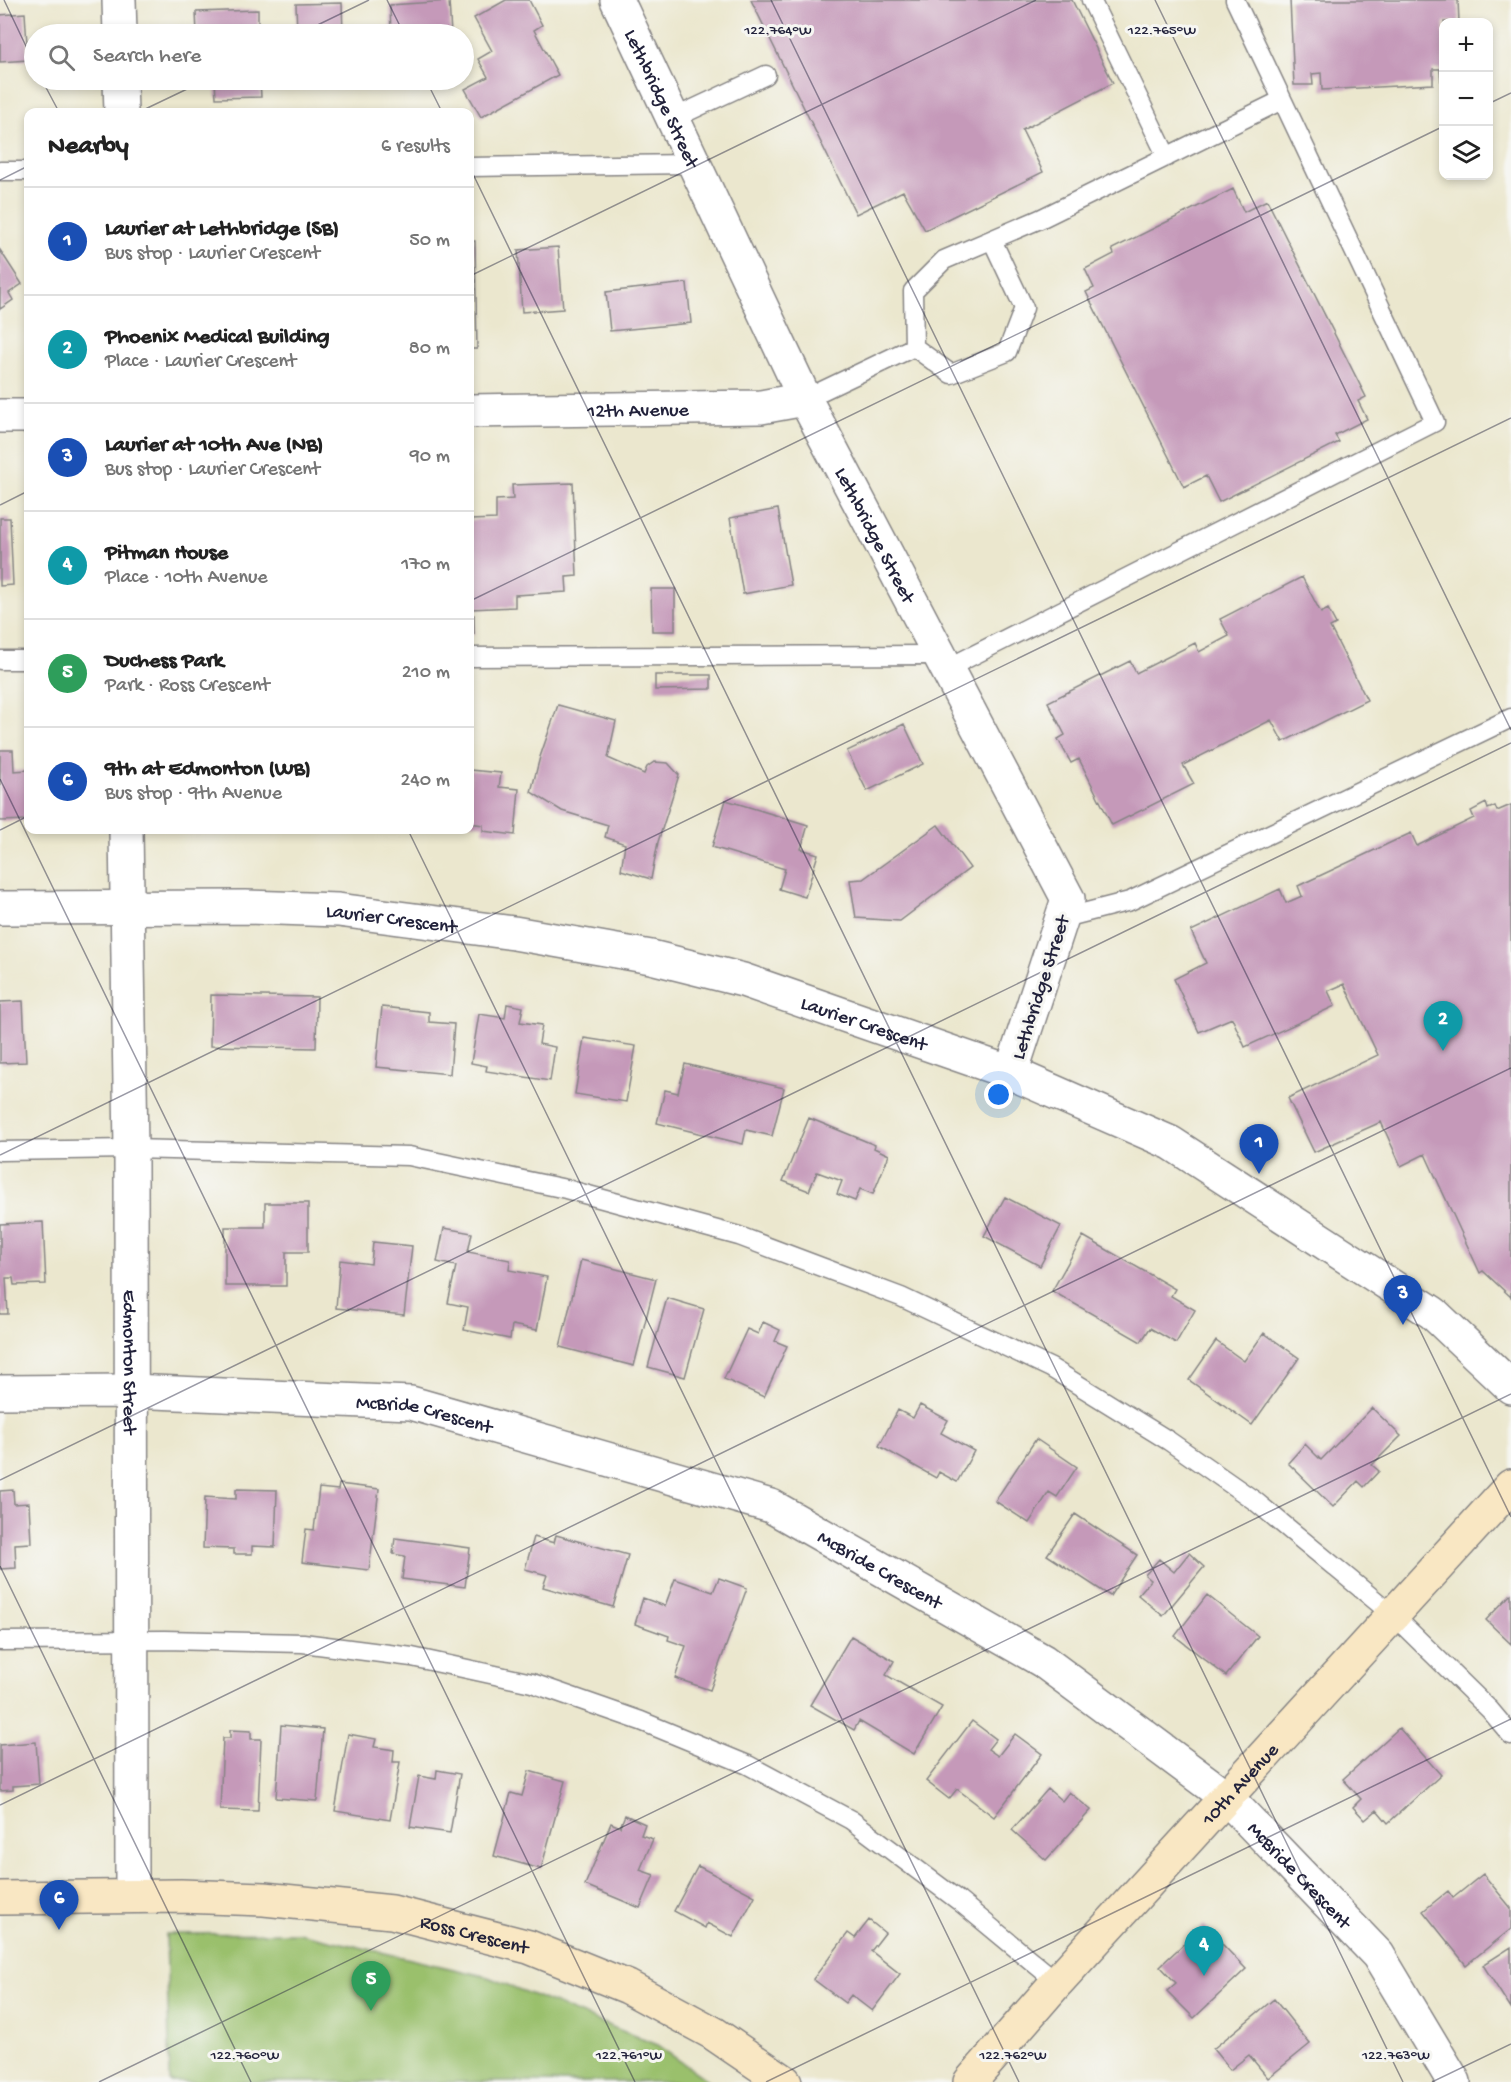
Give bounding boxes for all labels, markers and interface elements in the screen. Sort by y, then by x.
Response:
map controls [1439,18,1493,180]
button: + [1439,18,1493,72]
text: 122.764°W [743,22,812,40]
text: 122.765°W [1127,22,1196,40]
search box [24,24,474,90]
street label: Lethbridge Street [617,26,703,174]
icon: search [45,41,78,74]
text: Search here [93,44,201,70]
button: − [1439,72,1493,126]
button: layers [1439,126,1493,180]
text: Nearby [48,132,129,163]
text: 6 results [381,136,450,159]
text: Laurier at Lethbridge (SB) [105,217,339,243]
text: 1 [63,230,72,253]
text: 50 m [409,230,450,253]
text: Bus stop · Laurier Crescent [105,243,320,266]
text: Phoenix Medical Building [105,325,330,351]
text: 2 [63,338,72,361]
text: 80 m [409,338,450,361]
text: Place · Laurier Crescent [105,351,296,374]
street label: 12th Avenue [586,400,690,424]
text: Laurier at 10th Ave (NB) [105,433,324,459]
text: 3 [62,446,73,469]
text: 90 m [410,446,450,469]
text: Bus stop · Laurier Crescent [105,459,320,482]
street label: Lethbridge Street [828,464,919,609]
text: Pitman House [105,541,228,567]
text: 4 [63,554,72,577]
text: 170 m [401,554,450,577]
text: Place · 10th Avenue [105,567,268,590]
text: Duchess Park [105,649,224,675]
text: 5 [62,662,73,685]
text: 210 m [402,662,450,685]
text: Park · Ross Crescent [105,675,270,698]
text: 9th at Edmonton (WB) [105,757,311,783]
text: 6 [62,770,73,793]
text: 240 m [400,770,450,793]
text: Bus stop · 9th Avenue [105,783,282,806]
street label: Laurier Crescent [326,901,460,941]
street label: Lethbridge Street [1008,911,1077,1063]
street label: Laurier Crescent [797,993,931,1059]
pin: 2 [1424,1002,1462,1051]
your location [984,1080,1013,1109]
pin: 1 [1240,1124,1278,1174]
pin: 3 [1384,1276,1422,1325]
street label: Edmonton Street [116,1290,139,1436]
street label: McBride Crescent [355,1393,496,1441]
street label: McBride Crescent [813,1527,947,1617]
street label: 10th Avenue [1197,1739,1285,1832]
street label: McBride Crescent [1241,1818,1356,1936]
pin: 6 [40,1880,78,1930]
street label: Ross Crescent [417,1912,532,1962]
pin: 4 [1184,1926,1224,1976]
pin: 5 [352,1962,391,2011]
text: 122.760°W [210,2047,280,2065]
text: 122.761°W [595,2047,662,2065]
text: 122.762°W [978,2047,1047,2065]
text: 122.763°W [1361,2047,1430,2065]

